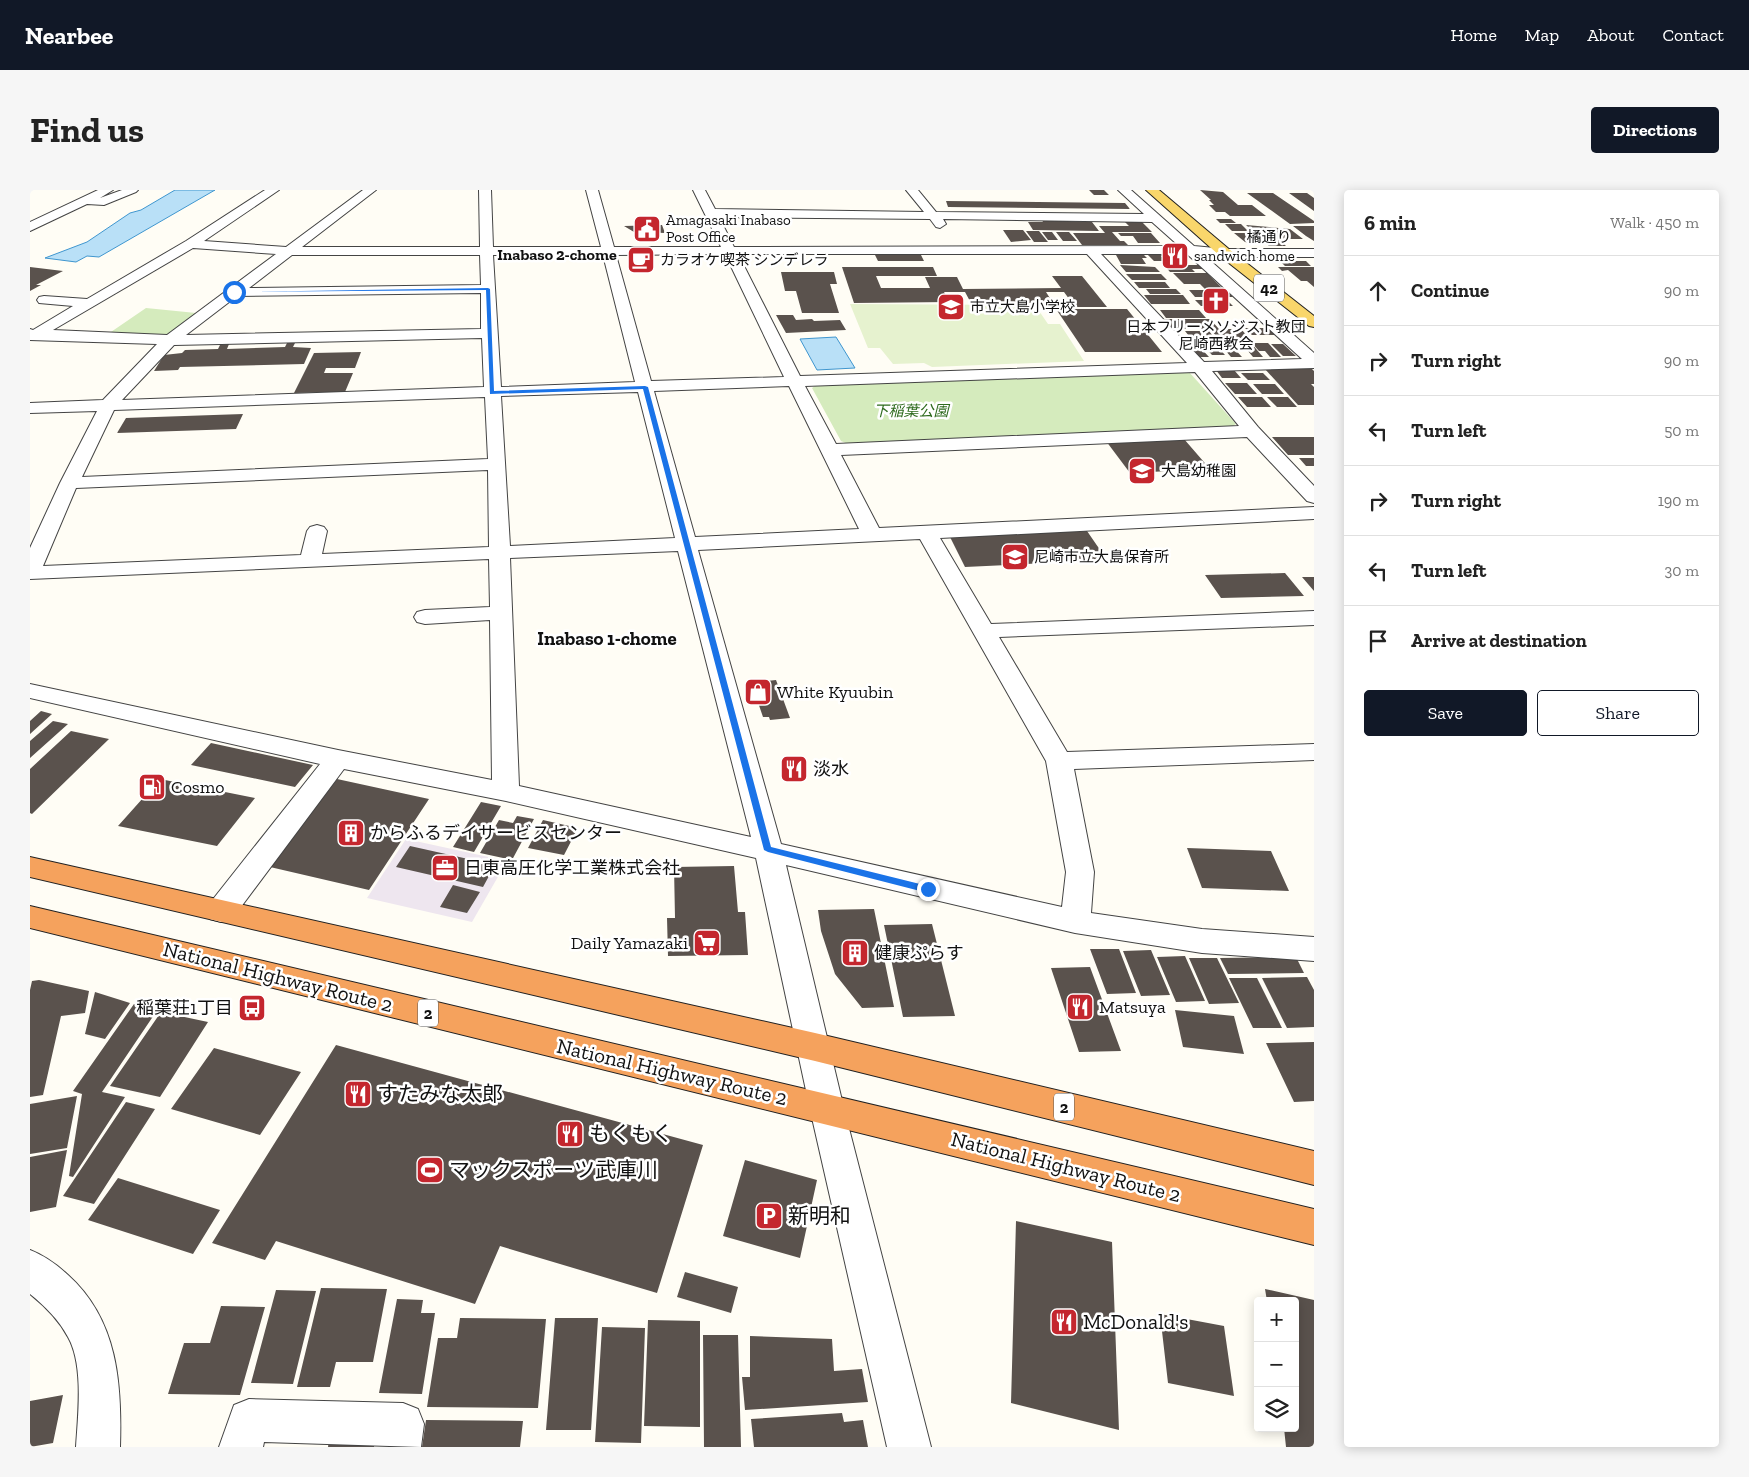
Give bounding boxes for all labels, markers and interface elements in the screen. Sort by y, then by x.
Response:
text: Nearbee [25,21,113,50]
text: Home [1450,24,1497,46]
text: Map [1525,24,1559,46]
text: About [1587,24,1634,46]
text: Contact [1662,24,1724,46]
button: Directions [1591,107,1719,153]
text: Find us [30,109,144,151]
text: 6 min [1364,210,1416,235]
place label: Amagasaki Inabaso Post Office [666,211,791,246]
text: Walk · 450 m [1610,213,1699,232]
public building icon: Amagasaki Inabaso Post Office [632,214,662,244]
street label: 橘通り [1246,228,1292,246]
restaurant icon: sandwich home [1160,241,1190,271]
district label: Inabaso 2-chome [497,245,617,264]
cafe icon: カラオケ喫茶 シンデレラ [626,245,656,275]
place label: sandwich home [1194,247,1295,265]
place label: カラオケ喫茶 シンデレラ [660,251,828,269]
road number: 42 [1254,275,1284,302]
icon: ahead [1364,277,1392,305]
text: Continue [1411,279,1489,302]
route start [223,281,246,304]
text: 90 m [1664,281,1699,300]
church icon: 日本フリーメソジスト教団 尼崎西教会 [1201,286,1231,316]
school or university icon: 市立大島小学校 [936,292,966,322]
place label: 市立大島小学校 [970,298,1075,316]
place label: 日本フリーメソジスト教団 尼崎西教会 [1126,318,1306,353]
icon: right [1364,347,1392,375]
text: Turn right [1411,349,1501,372]
text: 90 m [1664,351,1699,370]
park label: 下稲葉公園 [873,402,950,420]
icon: left [1364,417,1392,445]
text: Turn left [1411,419,1486,442]
text: 50 m [1664,421,1699,440]
school or university icon: 大島幼稚園 [1127,456,1157,486]
place label: 大島幼稚園 [1161,462,1236,480]
icon: right [1364,487,1392,515]
text: Turn right [1411,489,1501,512]
text: 190 m [1658,491,1699,510]
school or university icon: 尼崎市立大島保育所 [1000,542,1030,572]
place label: 尼崎市立大島保育所 [1034,548,1169,566]
icon: left [1364,557,1392,585]
text: Turn left [1411,559,1486,582]
text: 30 m [1665,561,1699,580]
district label: Inabaso 1-chome [537,627,677,650]
icon: arrive [1364,627,1392,655]
text: Arrive at destination [1411,629,1587,652]
shop icon: White Kyuubin [743,677,773,707]
place label: White Kyuubin [777,681,894,703]
button: Save [1364,690,1527,736]
button: Share [1537,690,1699,736]
restaurant icon: 淡水 [779,754,809,784]
place label: 淡水 [813,758,849,780]
fuel station icon: Cosmo [137,772,167,802]
place label: Cosmo [171,776,225,798]
building icon: からふるデイサービスセンター [336,818,366,848]
place label: からふるデイサービスセンター [370,822,622,844]
office icon: 日東高圧化学工業株式会社 [430,853,460,883]
place label: 日東高圧化学工業株式会社 [464,857,680,879]
route end [917,878,940,901]
supermarket icon: Daily Yamazaki [692,928,722,958]
place label: Daily Yamazaki [571,932,688,954]
street label: National Highway Route 2 [161,936,396,1017]
building icon: 健康ぷらす [840,938,870,968]
place label: 健康ぷらす [874,942,964,964]
restaurant icon: Matsuya [1065,992,1095,1022]
bus stop icon: 稲葉荘1丁目 [237,993,267,1023]
place label: Matsuya [1099,996,1166,1018]
place label: 稲葉荘1丁目 [136,997,233,1019]
road number: 2 [418,1000,438,1026]
street label: National Highway Route 2 [554,1033,790,1110]
restaurant icon: すたみな太郎 [343,1079,373,1109]
place label: すたみな太郎 [377,1081,503,1106]
road number: 2 [1054,1094,1074,1120]
restaurant icon: もくもく [555,1119,585,1149]
place label: もくもく [589,1121,673,1146]
street label: National Highway Route 2 [949,1126,1184,1207]
sports icon: マックスポーツ武庫川 [415,1155,445,1185]
place label: マックスポーツ武庫川 [449,1157,658,1182]
parking icon: 新明和 [754,1201,784,1231]
place label: 新明和 [788,1203,851,1228]
map controls [1254,1297,1299,1432]
button: + [1254,1297,1299,1342]
restaurant icon: McDonald's [1049,1307,1079,1337]
place label: McDonald's [1083,1309,1188,1334]
button: − [1254,1342,1299,1387]
button: layers [1254,1387,1299,1432]

